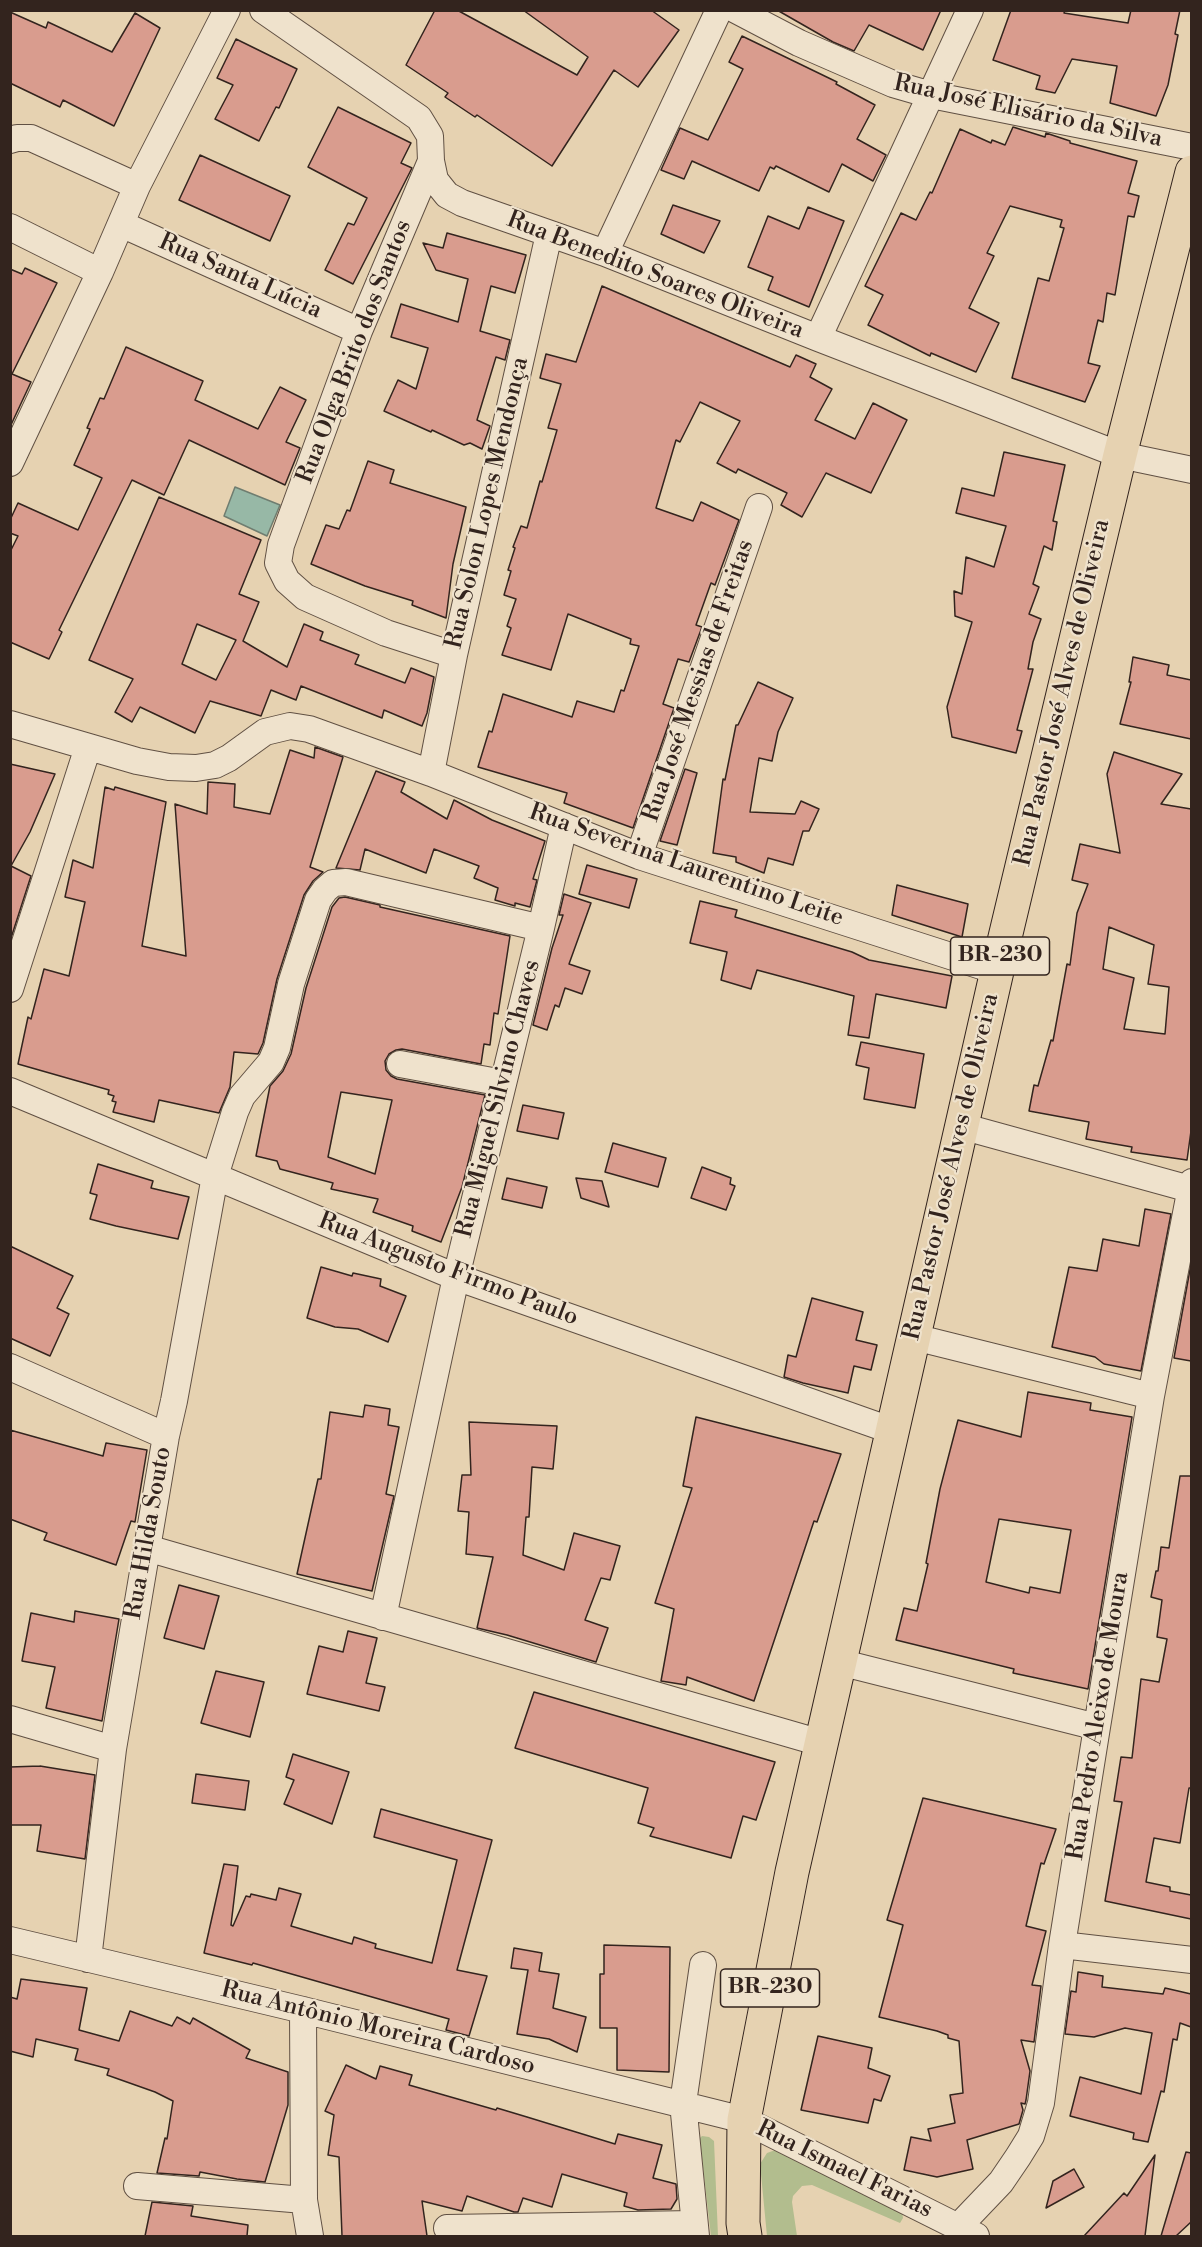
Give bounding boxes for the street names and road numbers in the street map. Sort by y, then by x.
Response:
street label: Rua José Elisário da Silva [891,69,1165,155]
street label: Rua Benedito Soares Oliveira [502,206,808,346]
street label: Rua Olga Brito dos Santos [291,216,419,488]
street label: Rua Santa Lúcia [154,228,326,326]
street label: Rua Solon Lopes Mendonça [440,354,536,652]
street label: Rua Pastor José Alves de Oliveira [1009,517,1117,869]
street label: Rua José Messias de Freitas [637,536,761,826]
street label: Rua Severina Laurentino Leite [525,799,847,933]
road number: BR-230 [950,937,1050,975]
street label: Rua Miguel Silvino Chaves [451,957,547,1241]
street label: Rua Pastor José Alves de Oliveira [898,991,1006,1343]
street label: Rua Augusto Firmo Paulo [314,1207,582,1333]
street label: Rua Hilda Souto [120,1444,178,1622]
street label: Rua Pedro Aleixo de Moura [1062,1570,1136,1862]
road number: BR-230 [720,1969,820,2007]
street label: Rua Antônio Moreira Cardoso [218,1976,538,2082]
street label: Rua Ismael Farias [751,2115,937,2225]

